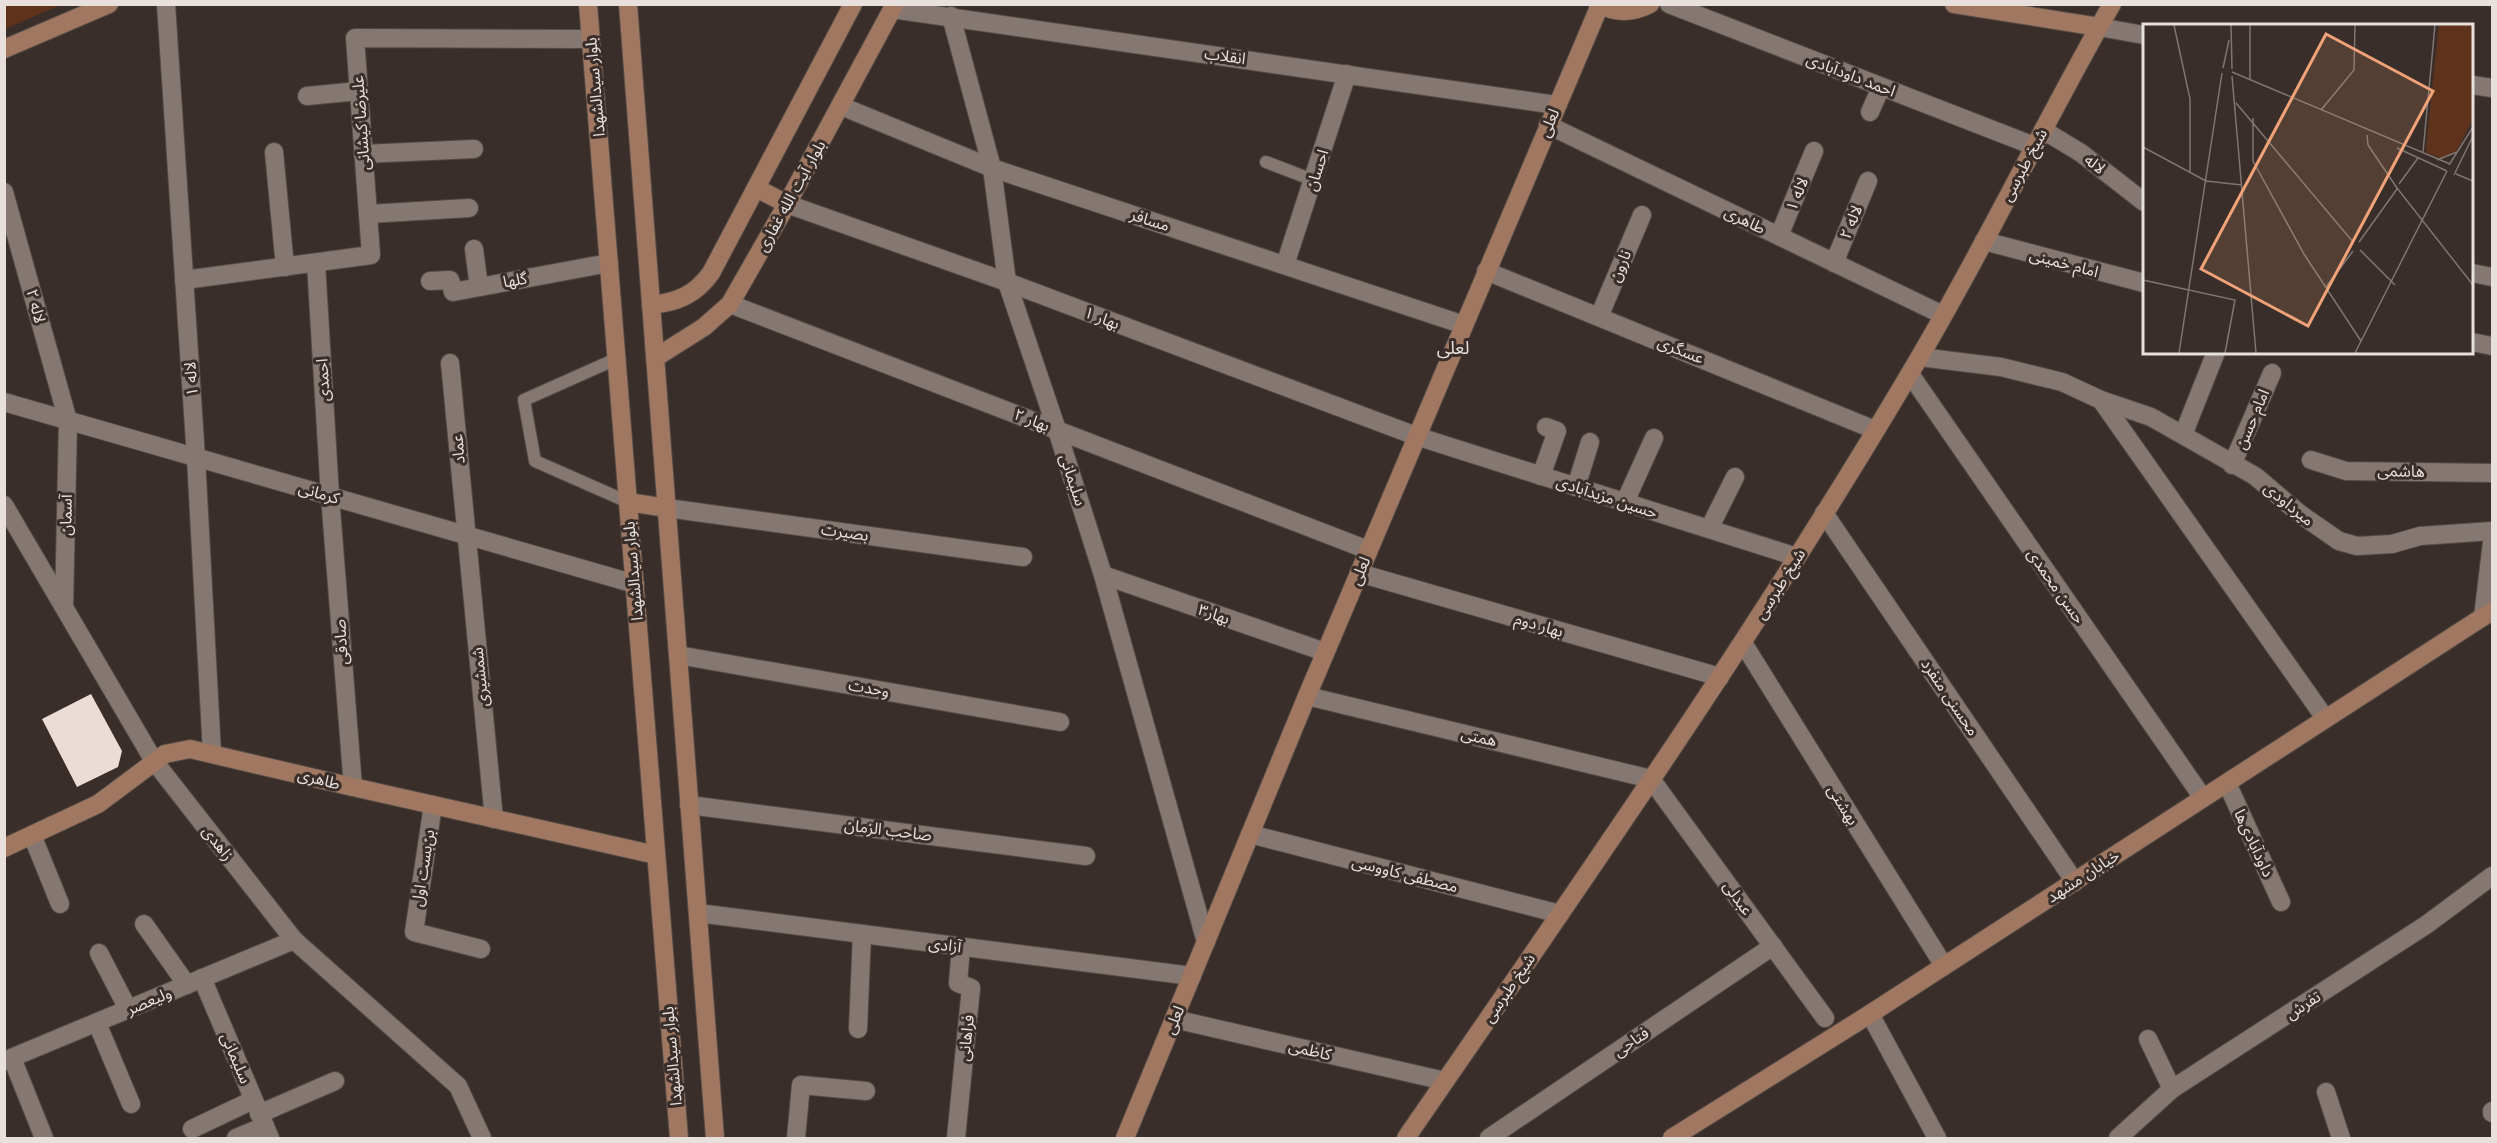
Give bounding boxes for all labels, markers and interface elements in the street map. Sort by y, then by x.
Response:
inset map [2143,24,2473,354]
street label: بلوار سیدالشهدا [579,36,611,138]
street label: انقلاب [1203,42,1247,70]
street label: احمد داودآبادی [1803,47,1899,103]
street label: علیرضا کیشانی [346,75,376,171]
street label: لعلی [1533,105,1565,141]
street label: شیخ طبرسی [1995,124,2054,206]
street label: بلوار آیت الله غفاری [751,136,831,256]
street label: احسان [1300,146,1334,194]
street label: لاله [2080,148,2110,180]
street label: لاله ۱ [1780,174,1814,214]
street label: طاهری [1721,200,1770,240]
street label: لاله ۲ [1834,202,1868,242]
street label: مسافر [1126,203,1173,237]
street label: امام خمینی [2027,243,2101,284]
street label: نارون [1603,246,1637,286]
street label: گلها [501,267,529,293]
street label: لاله ۲ [20,286,52,326]
street label: بهار ۱ [1081,301,1123,335]
street label: عسگری [1654,330,1708,370]
district label: لعلی [1437,335,1469,360]
street label: احمدی [310,358,336,402]
street label: لاله ۱ [178,361,204,397]
street label: امام حسن [2229,385,2276,453]
street label: بهار ۲ [1011,403,1053,437]
street label: عماد [445,433,471,465]
street label: سلیمانی [1054,451,1092,509]
street label: هاشمی [2377,459,2425,483]
street label: حسین مزیدآبادی [1554,470,1660,524]
street label: کرمانی [296,476,342,510]
street label: میرداودی [2259,477,2319,531]
street label: آسمان [54,493,78,536]
street label: بصیرت [820,517,870,547]
street label: بلوار سیدالشهدا [617,520,649,622]
street label: شیخ طبرسی [1749,544,1812,624]
street label: حسن محمدی [2021,544,2091,628]
street label: لعلی [1344,553,1376,589]
street label: بهار۳ [1195,598,1233,630]
street label: بهار دوم [1512,607,1566,644]
street label: صادقی [328,618,354,666]
street label: شمشیری [465,646,495,708]
street label: محسنی منفرد [1916,654,1984,740]
street label: وحدت [847,673,891,703]
street label: همتی [1459,722,1499,752]
street label: طاهری [295,763,343,795]
street label: بهشتی [1822,780,1864,830]
street label: داودآبادی‌ها [2228,805,2280,881]
street label: صاحب الزمان [843,813,933,847]
street label: زاهدی [197,820,239,866]
street label: بن‌بست اول [406,828,440,908]
street label: خیابان مشهد [2042,844,2124,908]
street label: مصطفی کاووسی [1349,850,1461,898]
street label: عبدلی [1718,876,1758,920]
street label: آزادی [927,932,964,959]
street label: شیخ طبرسی [1477,949,1542,1028]
street label: ولیعصر [122,981,175,1021]
street label: تفرش [2281,985,2325,1025]
street label: لعلی [1158,1002,1190,1038]
street label: بلوار سیدالشهدا [656,1005,688,1107]
street label: فراهانی [952,1014,980,1062]
street label: فتاحی [1608,1022,1654,1062]
street label: سلیمانی [215,1029,257,1087]
street label: کاظمی [1286,1034,1334,1066]

